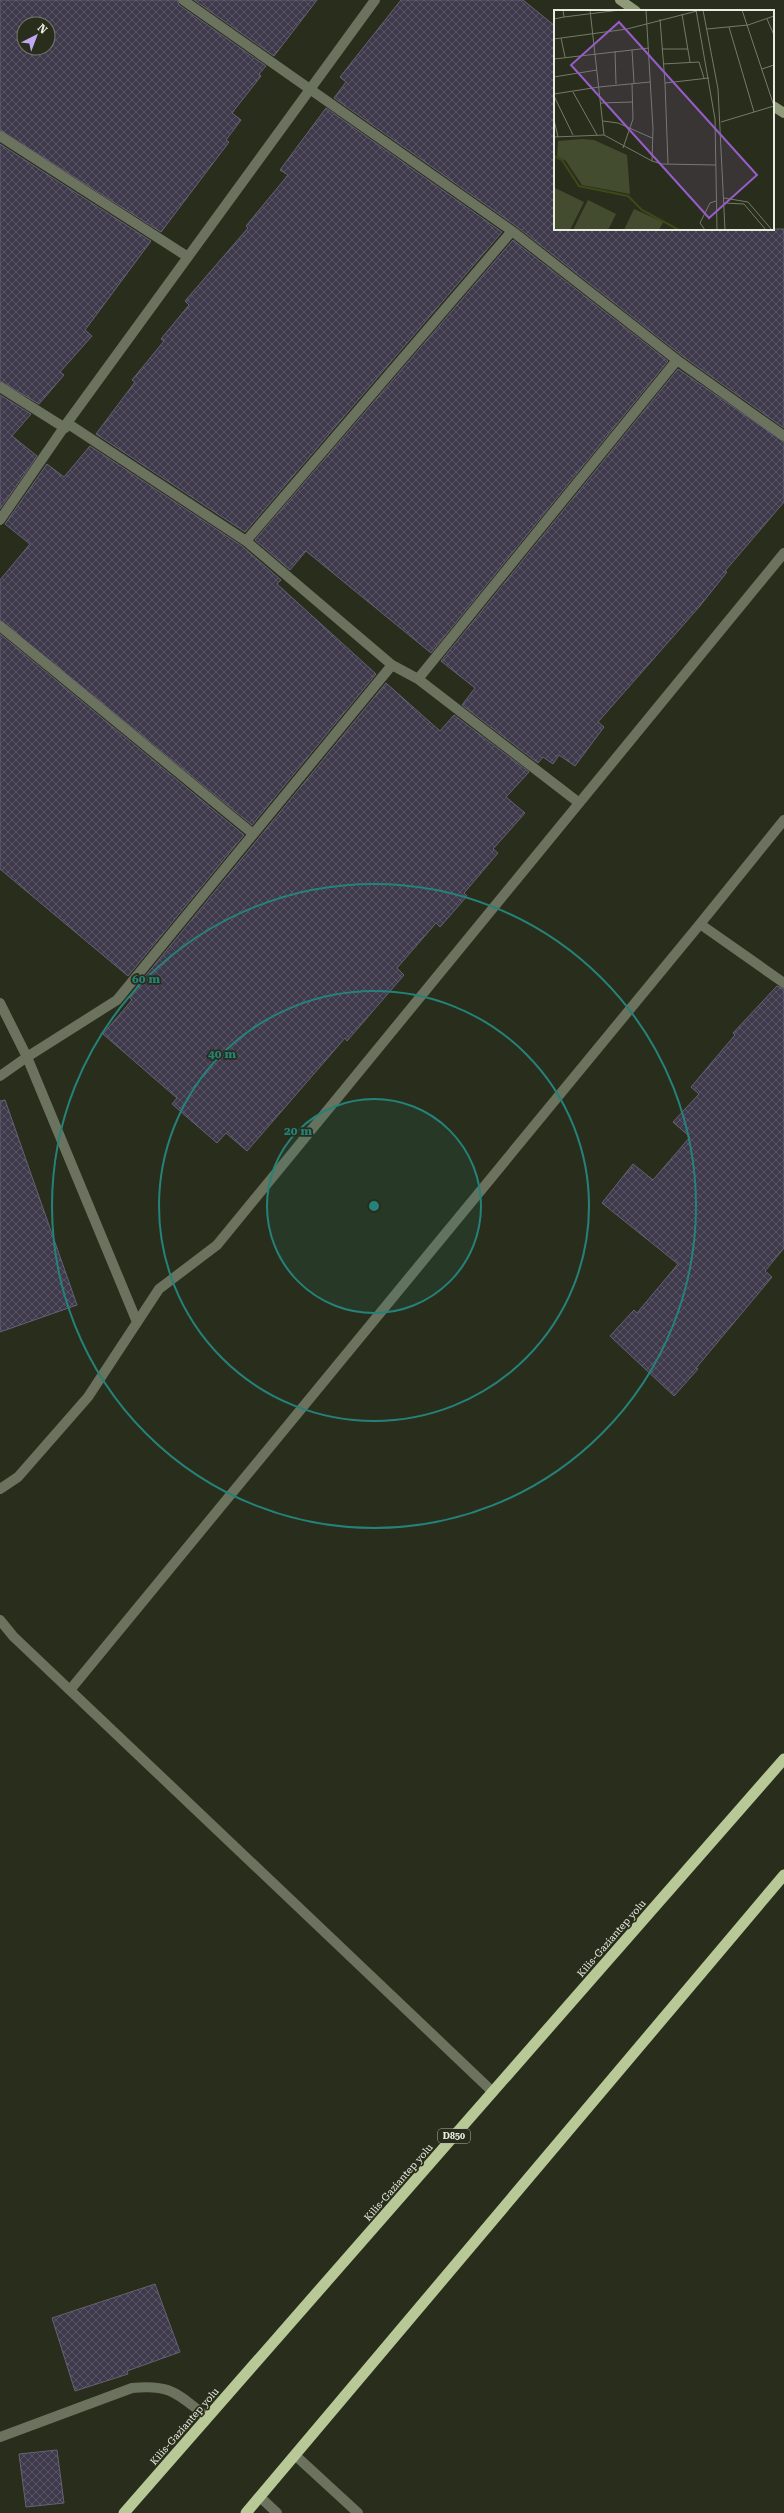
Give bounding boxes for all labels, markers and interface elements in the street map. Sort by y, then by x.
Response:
inset map [554,10,774,230]
north arrow [16,16,56,56]
text: N [35,21,50,37]
text: 60 m [132,972,160,986]
text: 40 m [208,1047,236,1061]
text: 20 m [284,1124,312,1138]
centre of rings [367,1199,381,1213]
street label: Kilis-Gaziantep yolu [575,1897,648,1979]
road number: D850 [438,2129,470,2143]
street label: Kilis-Gaziantep yolu [362,2141,435,2223]
street label: Kilis-Gaziantep yolu [148,2385,221,2467]

